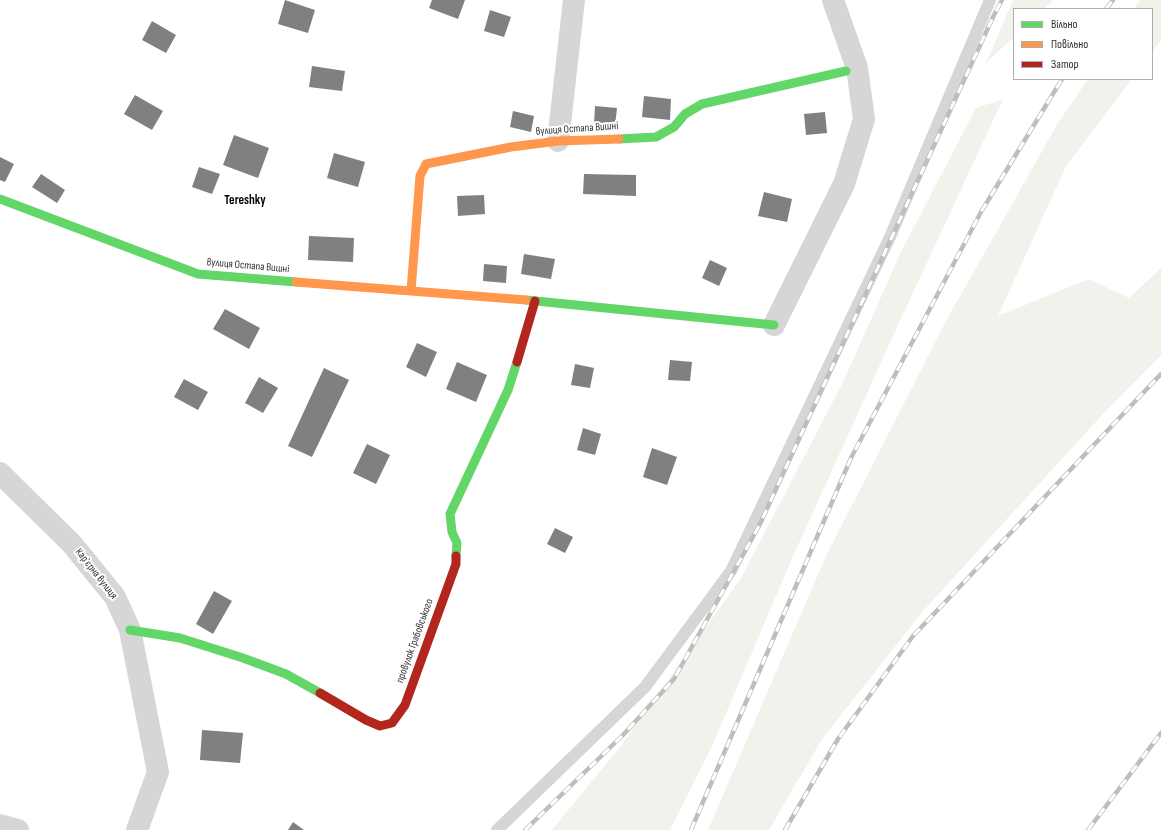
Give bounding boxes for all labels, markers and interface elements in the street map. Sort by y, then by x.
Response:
legend [1013,8,1153,80]
text: Вільно [1051,17,1077,32]
text: Повільно [1051,37,1088,52]
text: Затор [1051,57,1079,72]
street label: вулиця Остапа Вишні [535,120,619,138]
district label: Tereshky [224,193,266,209]
street label: вулиця Остапа Вишні [206,256,290,276]
street label: Карʼєрна вулиця [72,546,120,602]
street label: провулок Грабовського [394,597,436,685]

